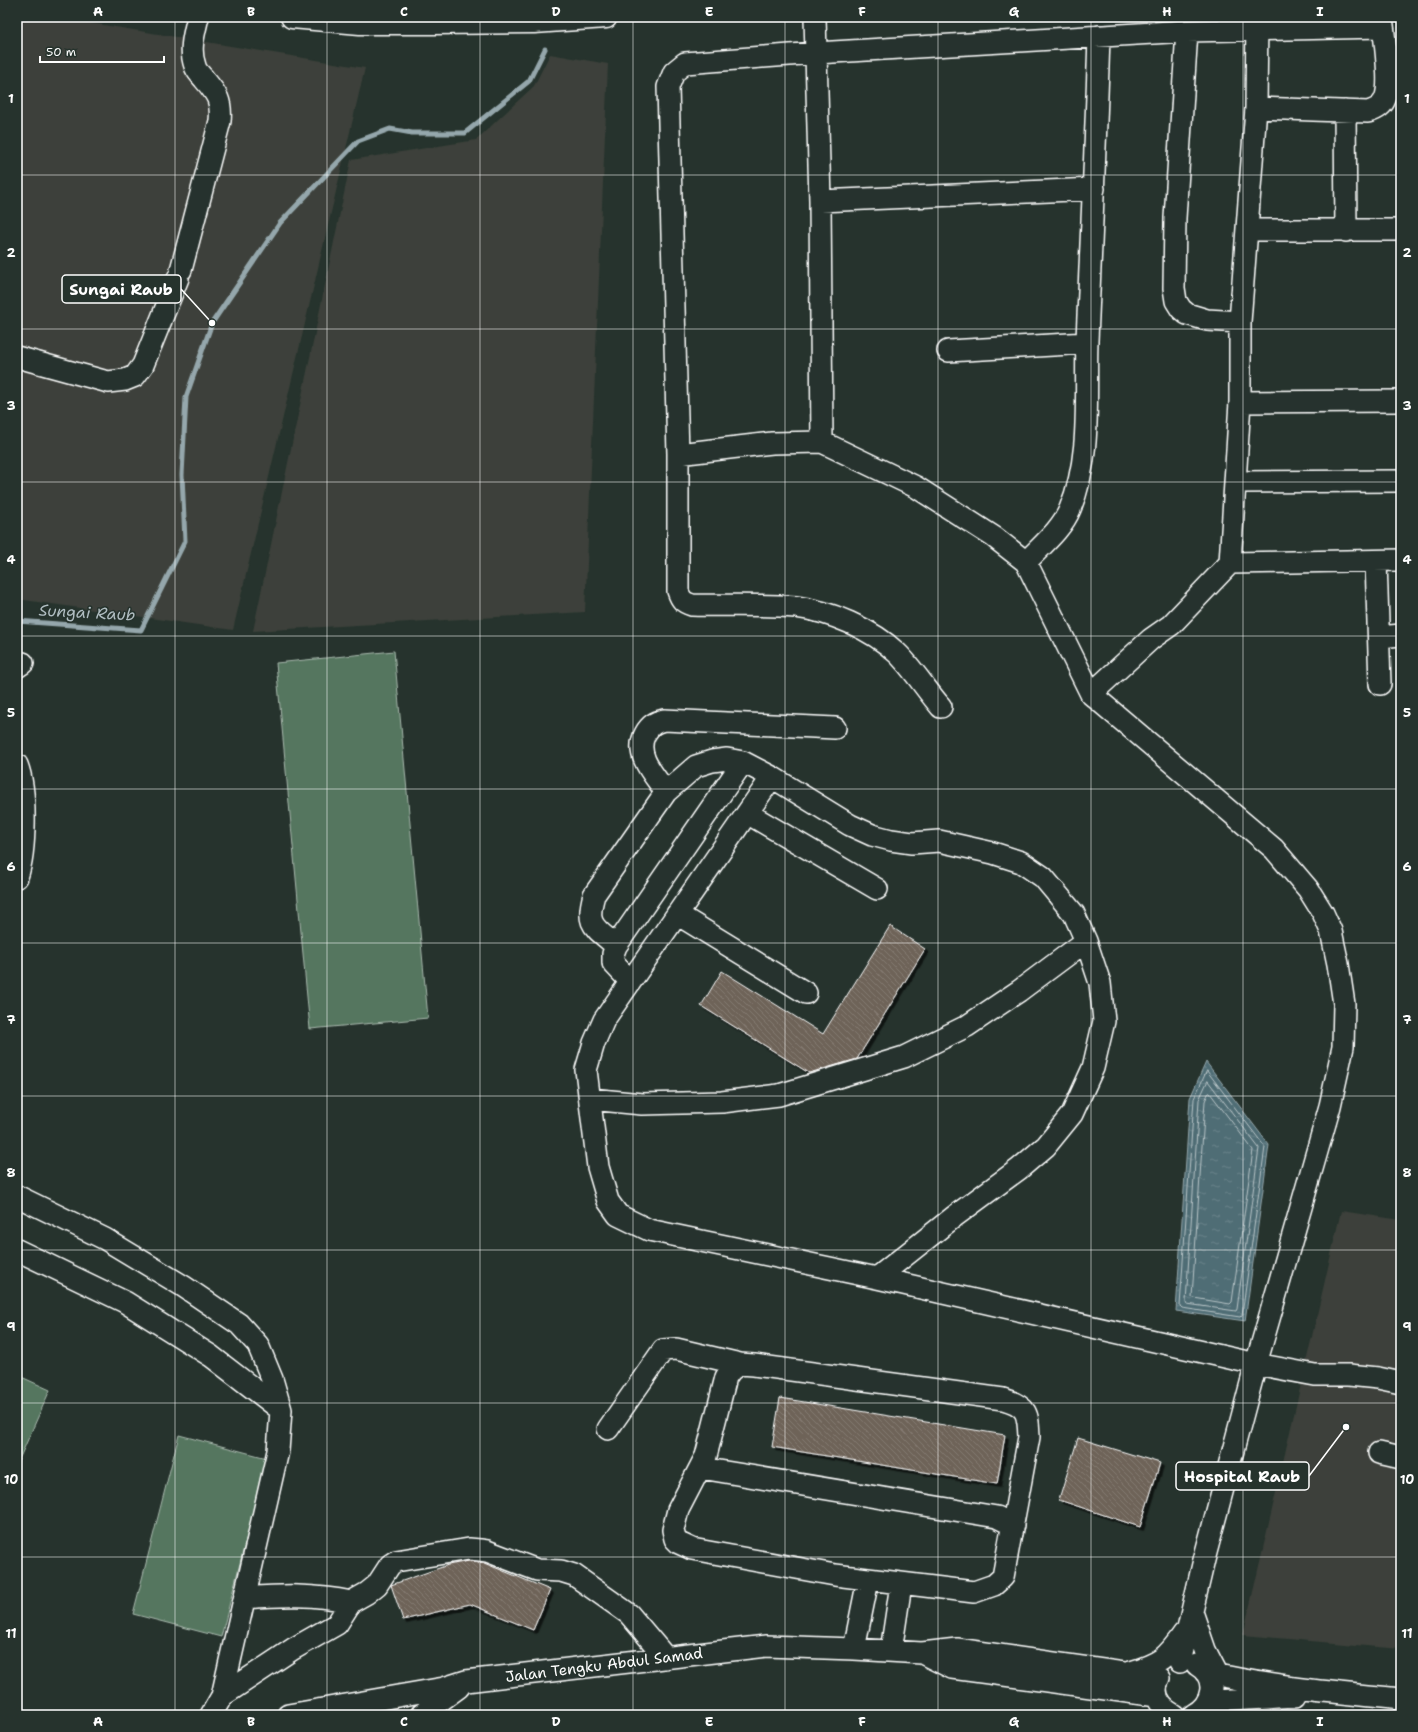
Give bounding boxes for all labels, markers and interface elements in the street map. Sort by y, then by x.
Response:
text: A [93,3,103,20]
text: B [247,3,255,20]
text: C [400,3,408,20]
text: D [551,3,561,20]
text: E [705,3,714,20]
text: F [858,3,866,20]
text: G [1009,3,1020,20]
text: H [1162,3,1172,20]
text: I [1316,3,1324,20]
scale bar [40,38,164,64]
text: 50 m [46,44,76,60]
text: 1 [8,90,14,107]
text: 1 [1404,90,1410,107]
text: 2 [6,244,16,261]
text: 2 [1402,244,1412,261]
callout: Sungai Raub [62,275,181,303]
text: Sungai Raub [69,279,173,300]
text: 3 [6,397,16,414]
text: 3 [1402,397,1412,414]
text: 4 [6,551,16,568]
text: 4 [1402,551,1412,568]
water label: Sungai Raub [38,599,136,626]
text: 5 [7,704,15,721]
text: 5 [1403,704,1411,721]
text: 6 [6,858,16,875]
text: 6 [1402,858,1412,875]
text: 7 [6,1011,16,1028]
text: 7 [1402,1011,1412,1028]
text: 8 [6,1164,16,1181]
text: 8 [1402,1164,1412,1181]
text: 9 [6,1318,16,1335]
text: 9 [1402,1318,1412,1335]
callout: Hospital Raub [1176,1462,1309,1490]
text: Hospital Raub [1184,1466,1300,1487]
text: 10 [4,1471,18,1488]
text: 10 [1400,1471,1414,1488]
text: 11 [5,1625,17,1642]
text: 11 [1401,1625,1413,1642]
street label: Jalan Tengku Abdul Samad [504,1643,704,1687]
text: A [93,1713,103,1730]
text: B [247,1713,255,1730]
text: C [400,1713,408,1730]
text: D [551,1713,561,1730]
text: E [705,1713,714,1730]
text: F [858,1713,866,1730]
text: G [1009,1713,1020,1730]
text: H [1162,1713,1172,1730]
text: I [1316,1713,1324,1730]

